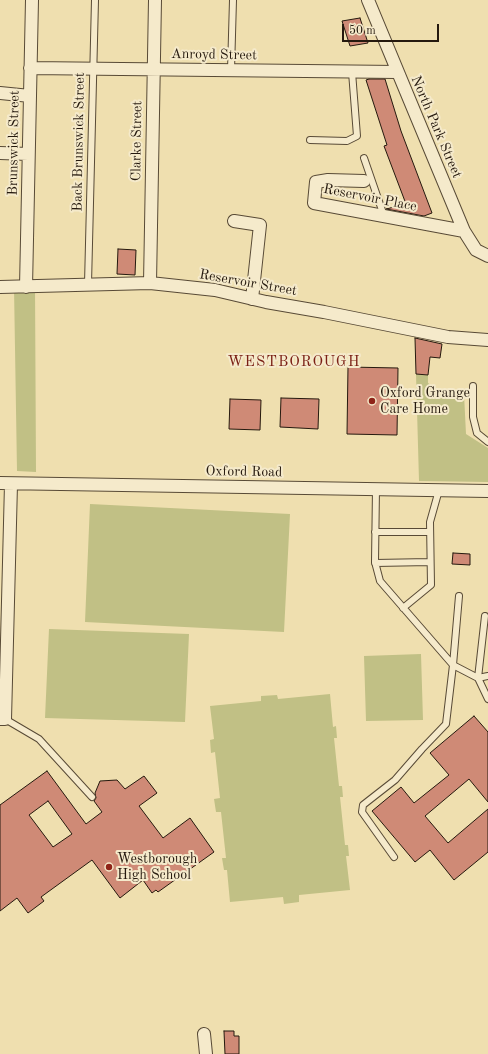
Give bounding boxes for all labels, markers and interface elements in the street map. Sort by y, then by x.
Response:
scale bar [344,16,441,42]
text: 50 m [349,25,376,37]
street label: Anroyd Street [171,46,257,64]
street label: Back Brunswick Street [69,72,89,212]
street label: North Park Street [407,73,465,181]
street label: Brunswick Street [5,90,23,196]
street label: Clarke Street [128,101,146,181]
street label: Reservoir Place [322,181,418,215]
street label: Reservoir Street [198,266,298,300]
district label: WESTBOROUGH [228,353,360,371]
place label: Oxford Grange Care Home [380,385,470,418]
marker: Oxford Grange Care Home [367,396,377,406]
street label: Oxford Road [205,463,283,481]
place label: Westborough High School [117,851,197,884]
marker: Westborough High School [104,862,114,872]

